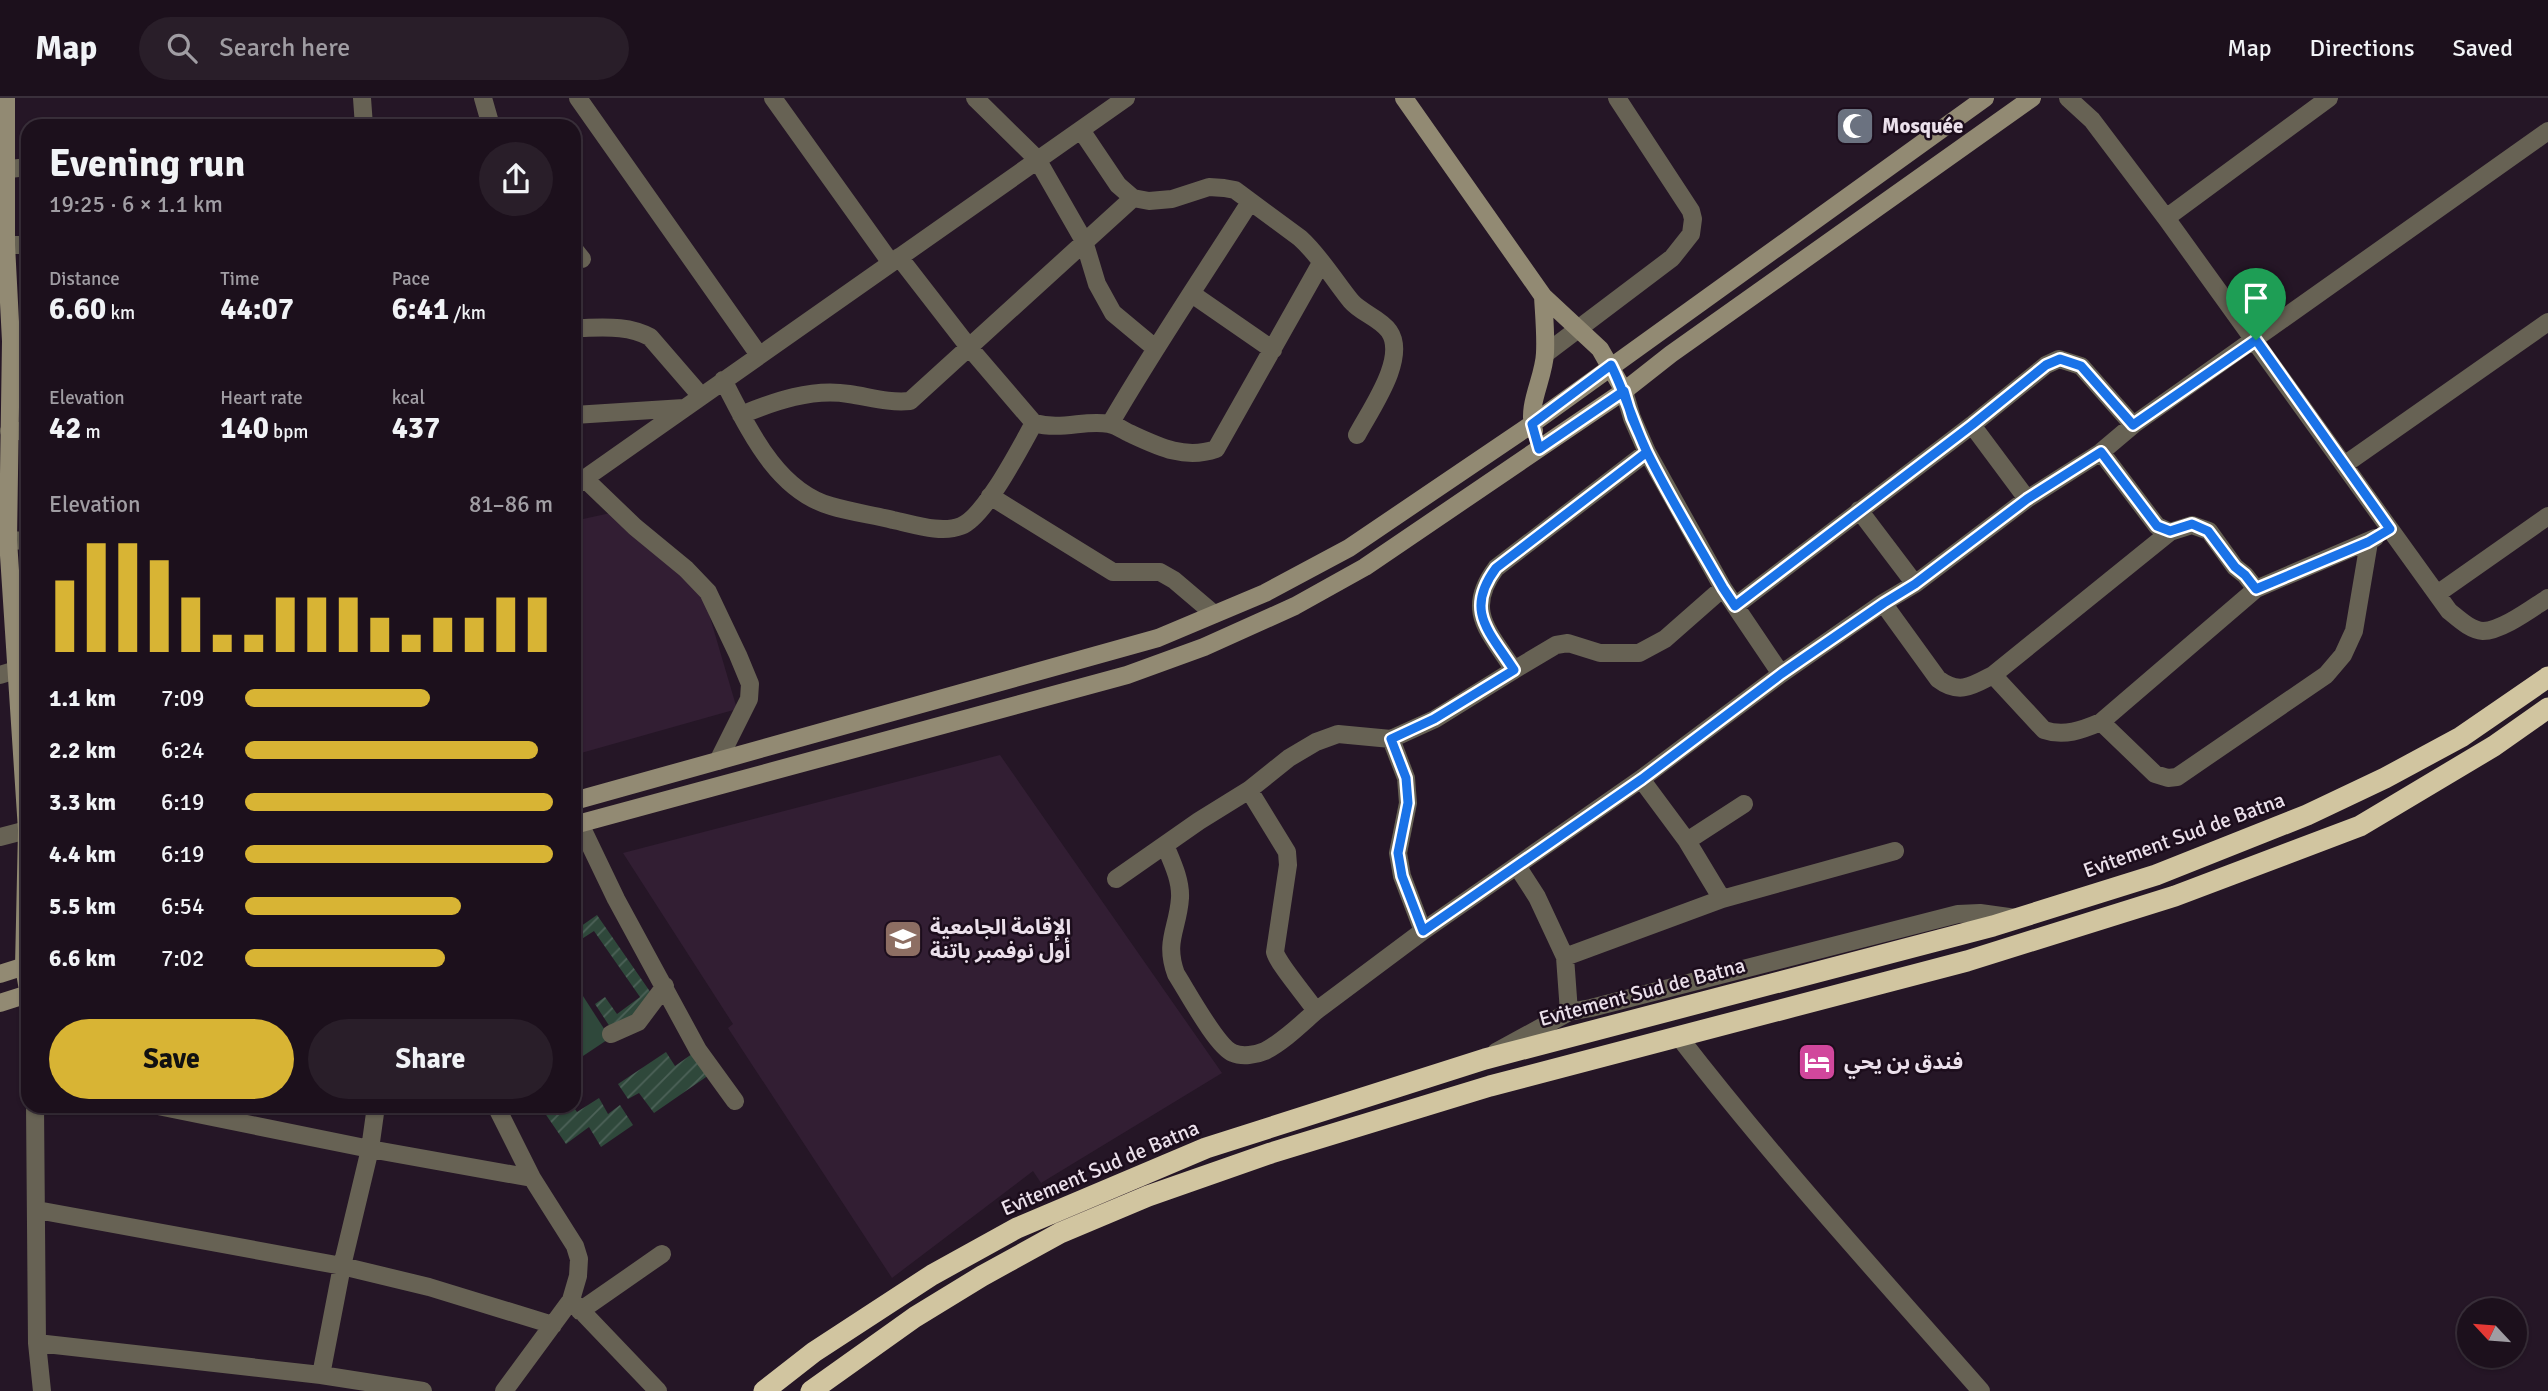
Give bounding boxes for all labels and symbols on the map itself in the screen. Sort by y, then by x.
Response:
mosque icon: Mosquée [1834,105,1876,147]
place label: Mosquée [1882,113,1963,139]
pin [2226,268,2286,340]
street label: Evitement Sud de Batna [2080,786,2288,884]
place label: الإقامة الجامعية أول نوفمبر باتنة [930,914,1071,964]
school or university icon: الإقامة الجامعية أول نوفمبر باتنة [882,918,924,960]
street label: Evitement Sud de Batna [1536,952,1748,1032]
hotel icon: فندق بن يحي [1796,1041,1838,1083]
place label: فندق بن يحي [1844,1049,1963,1079]
street label: Evitement Sud de Batna [997,1115,1203,1221]
north arrow [2457,1298,2527,1368]

